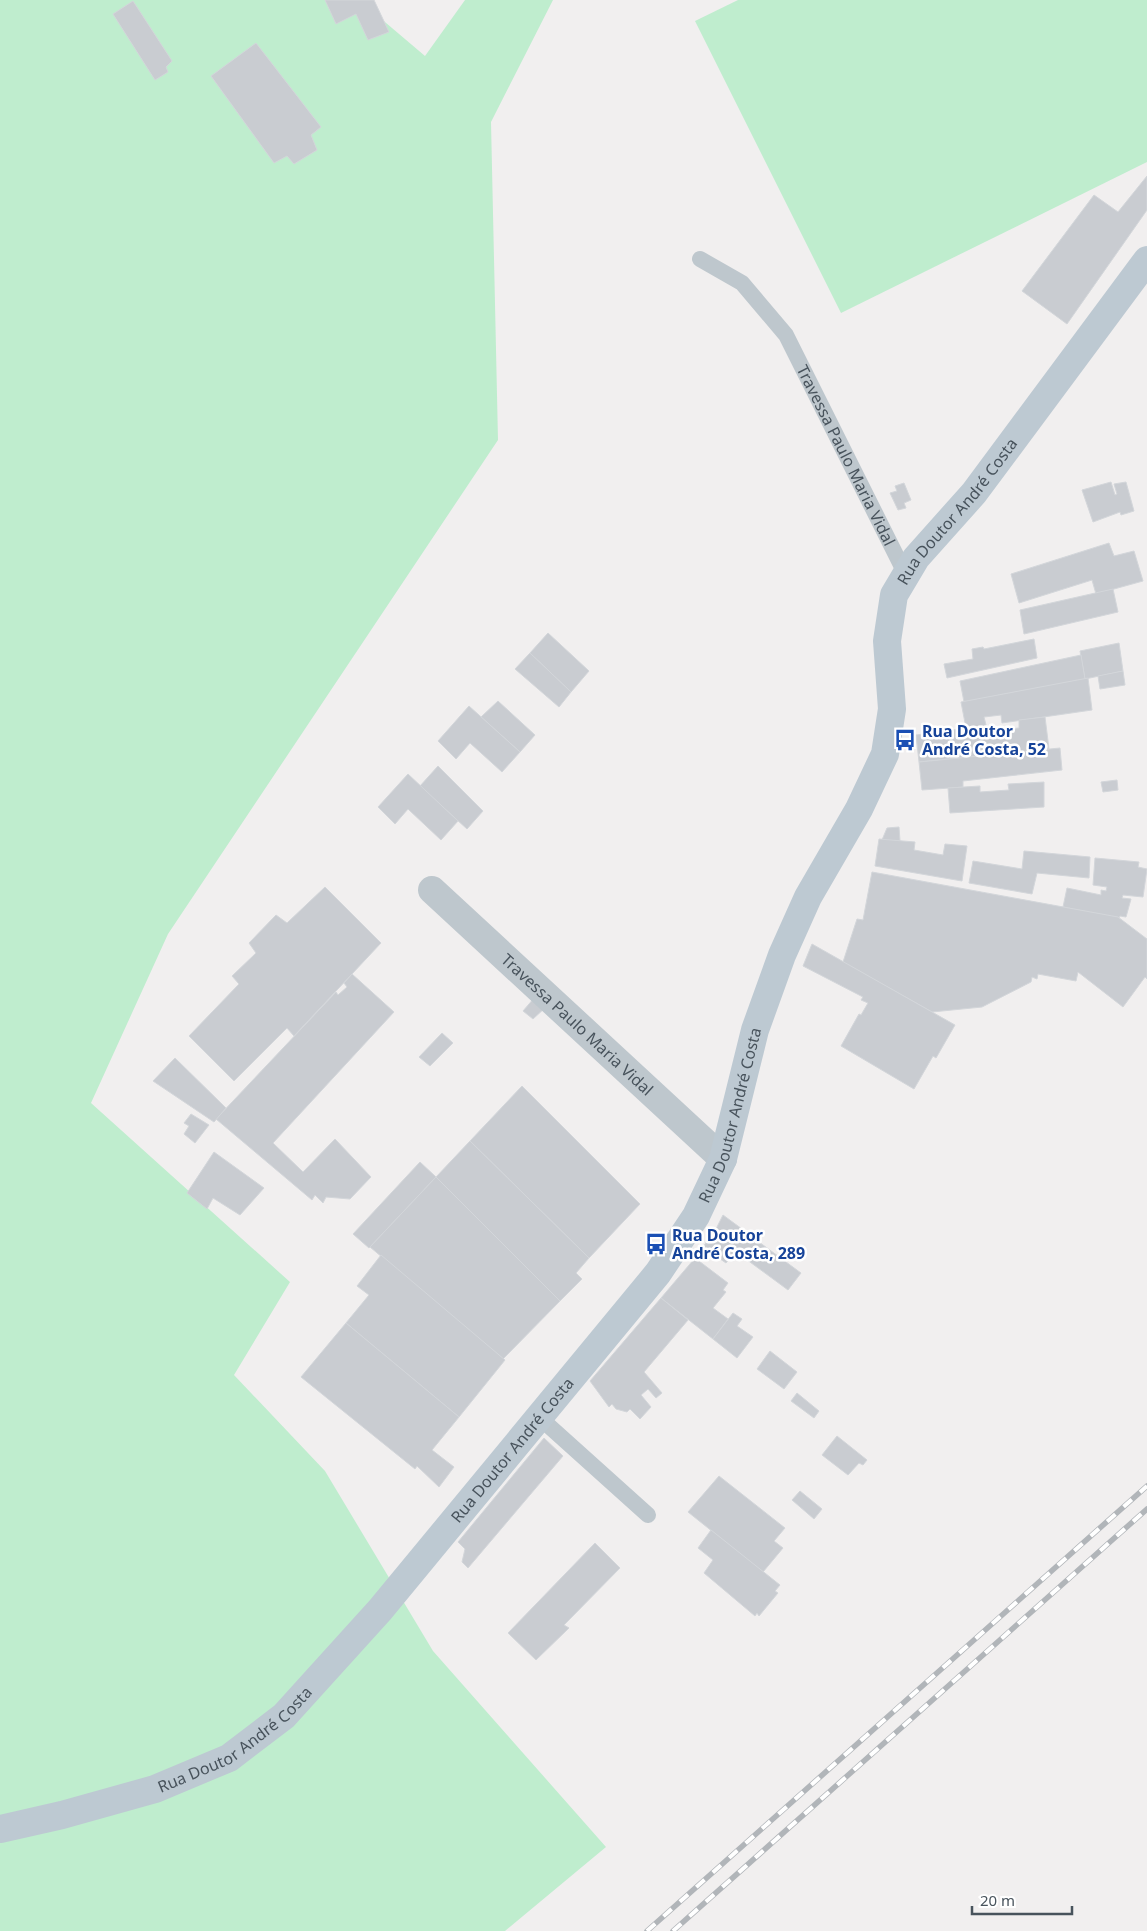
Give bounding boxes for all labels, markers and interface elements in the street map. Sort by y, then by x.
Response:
street label: Travessa Paulo Maria Vidal [792,361,901,550]
street label: Rua Doutor André Costa [892,433,1022,589]
place label: Rua Doutor André Costa, 52 [922,720,1046,760]
bus stop icon: Rua Doutor André Costa, 52 [892,727,918,753]
street label: Travessa Paulo Maria Vidal [497,949,658,1100]
street label: Rua Doutor André Costa [693,1025,766,1206]
place label: Rua Doutor André Costa, 289 [672,1224,805,1264]
bus stop icon: Rua Doutor André Costa, 289 [643,1231,669,1257]
street label: Rua Doutor André Costa [446,1373,578,1527]
street label: Rua Doutor André Costa [154,1682,317,1798]
scale bar [972,1884,1072,1916]
text: 20 m [980,1890,1015,1910]

